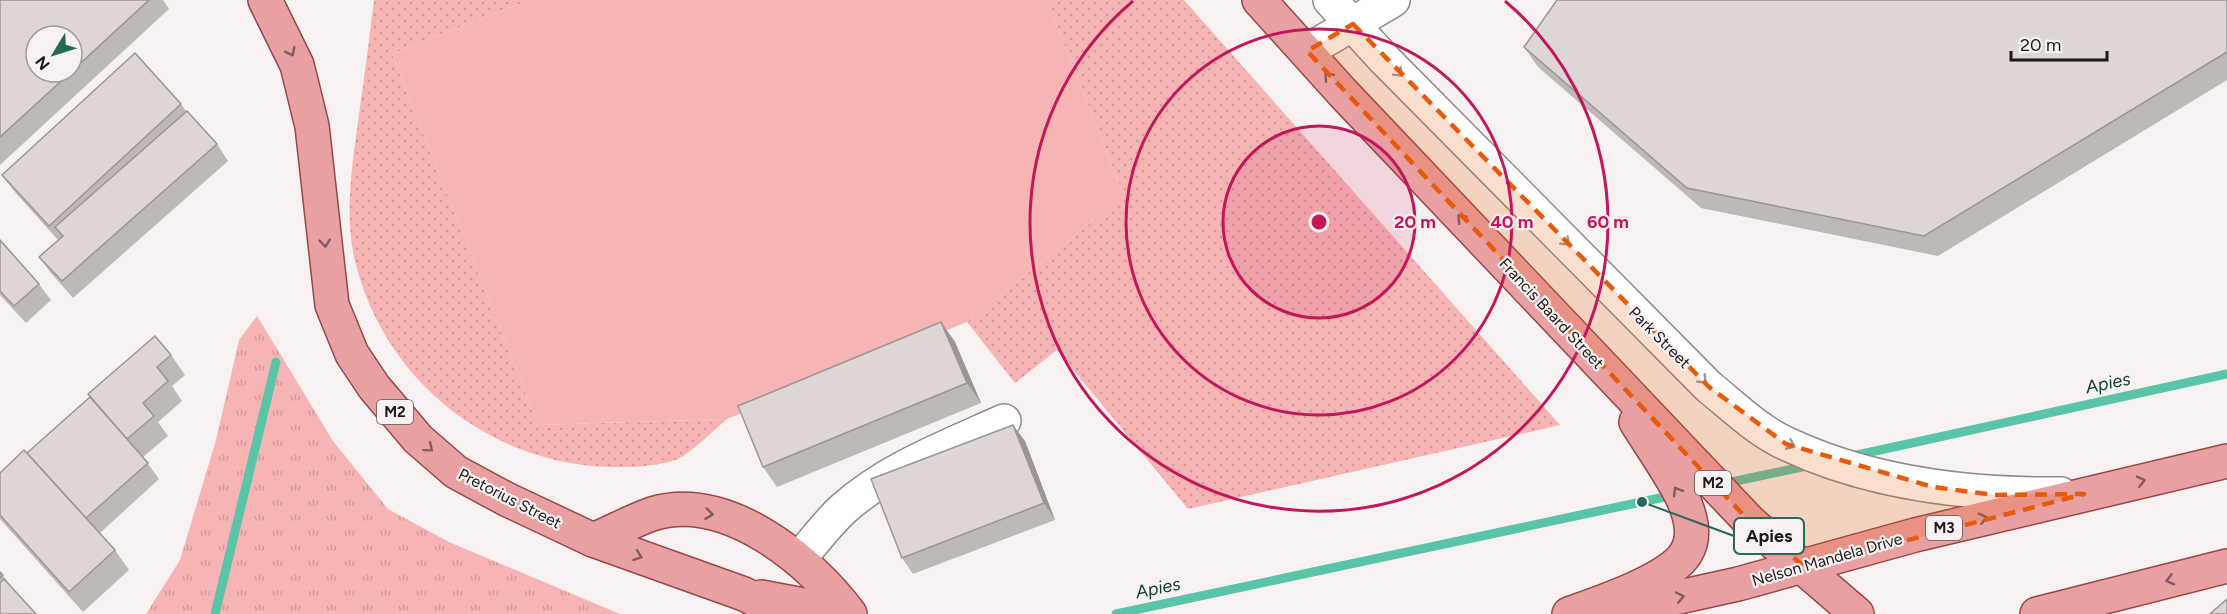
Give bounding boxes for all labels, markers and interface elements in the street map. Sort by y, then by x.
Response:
north arrow [24,24,84,84]
scale bar [2011,24,2107,62]
text: 20 m [2020,34,2061,56]
one-way arrow [284,46,295,57]
text: N [31,52,54,74]
one-way arrow [1392,67,1403,77]
one-way arrow [1324,72,1335,83]
text: 20 m [1394,211,1436,233]
text: 40 m [1490,211,1534,233]
text: 60 m [1587,211,1629,233]
centre of rings [1309,212,1329,232]
one-way arrow [1458,215,1469,226]
one-way arrow [1558,234,1569,245]
one-way arrow [318,239,331,248]
street label: Francis Baard Street [1495,254,1608,373]
street label: Park Street [1625,303,1694,372]
water label: Apies [2083,367,2133,399]
one-way arrow [1696,374,1707,384]
road number: M2 [377,400,413,424]
one-way arrow [1785,438,1796,450]
one-way arrow [422,441,433,452]
street label: Pretorius Street [455,464,564,533]
road number: M2 [1695,471,1731,495]
one-way arrow [2136,475,2146,488]
one-way arrow [1673,487,1685,497]
one-way arrow [704,507,714,520]
one-way arrow [1978,513,1988,526]
road number: M3 [1926,516,1962,540]
callout: Apies [1734,518,1804,554]
text: Apies [1746,525,1793,547]
street label: Nelson Mandela Drive [1750,529,1905,590]
one-way arrow [632,549,643,562]
water label: Apies [1133,572,1183,604]
one-way arrow [2165,573,2175,586]
one-way arrow [1674,591,1684,604]

